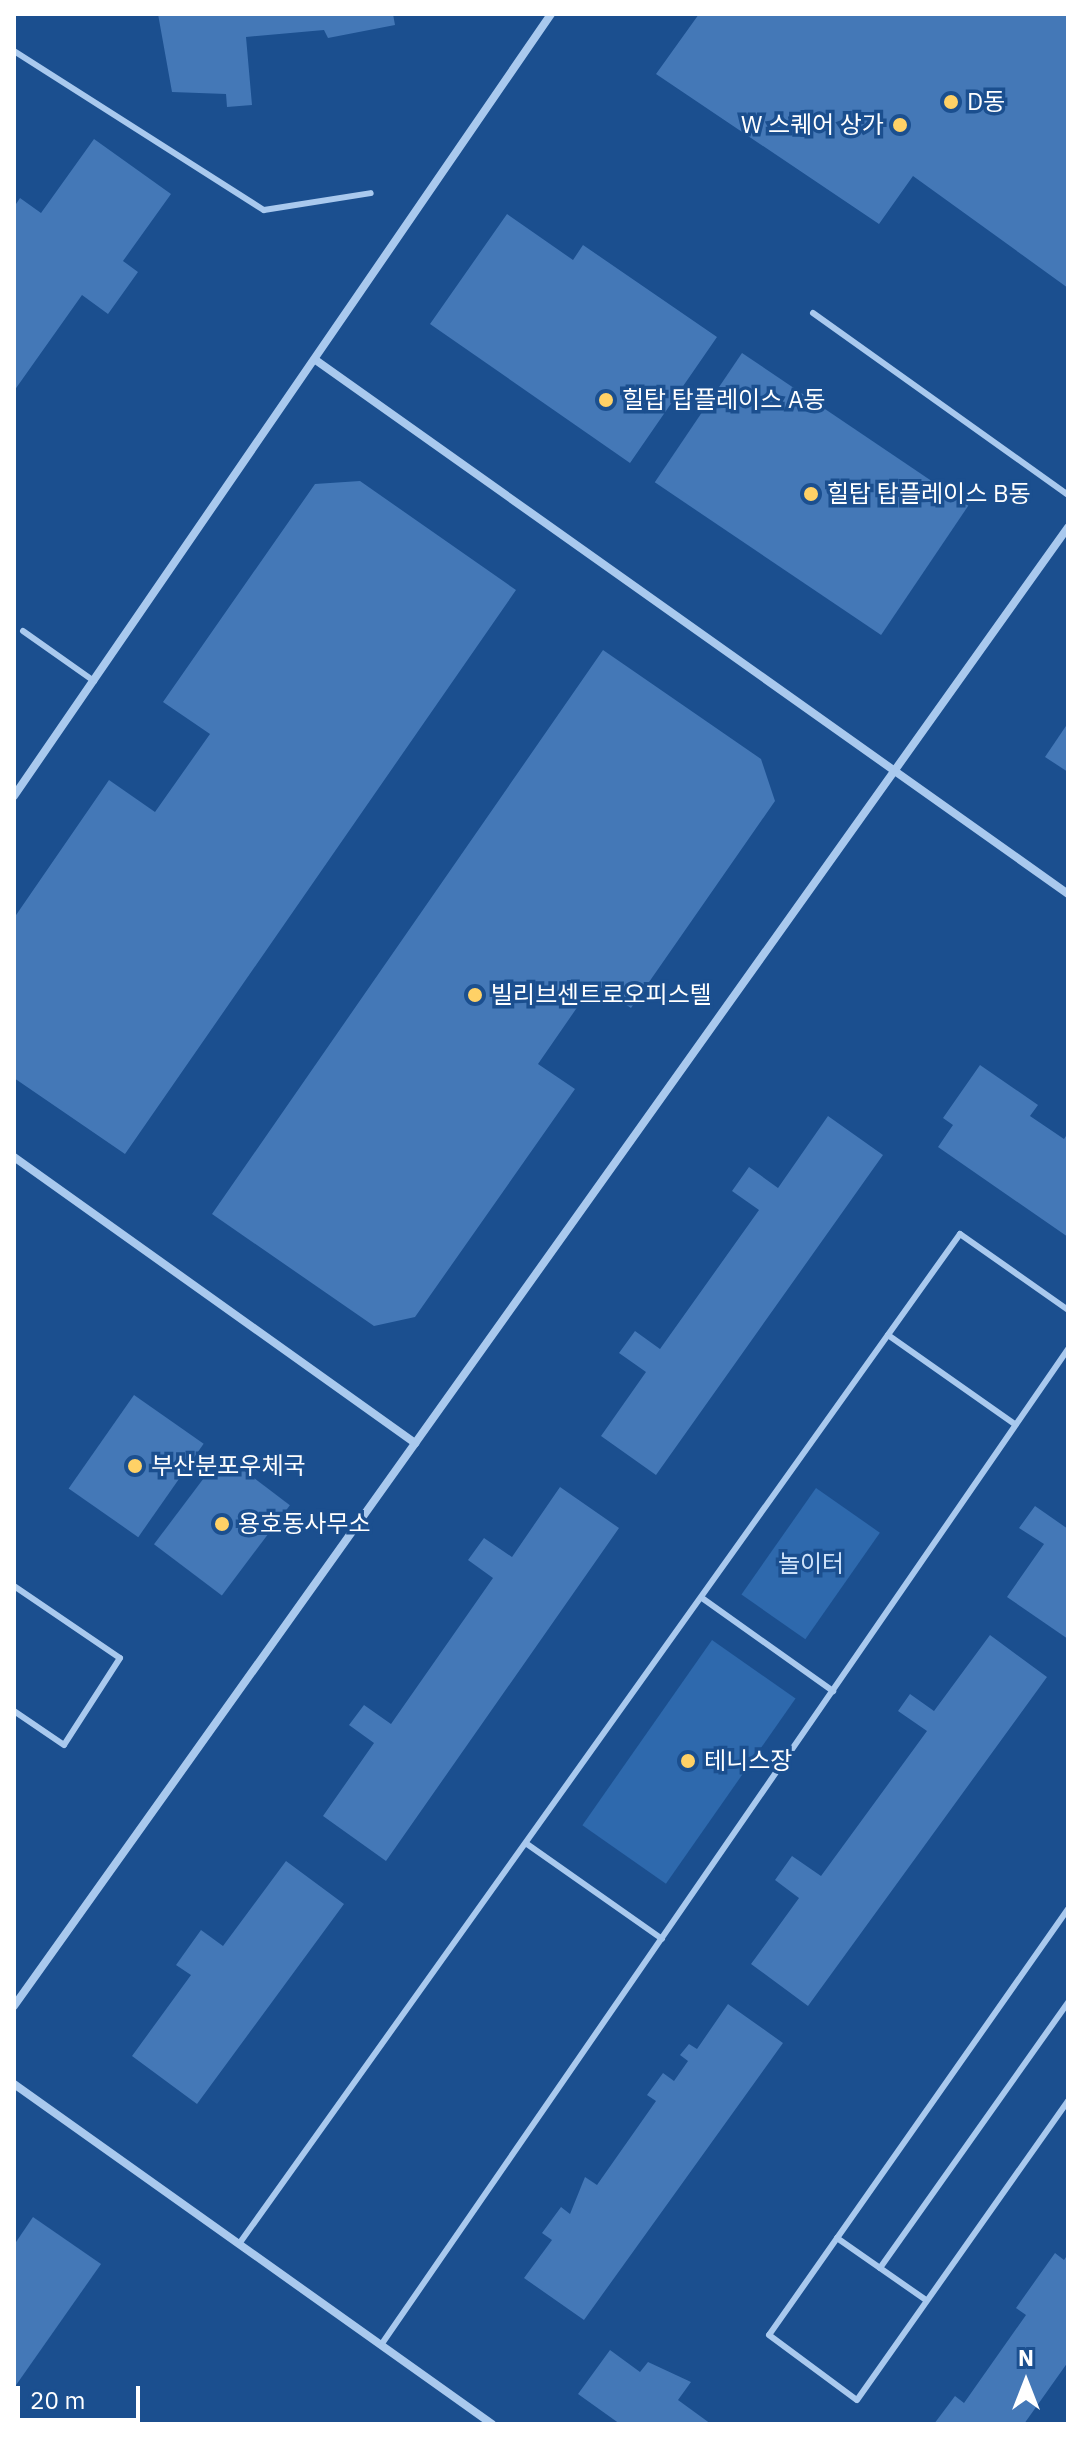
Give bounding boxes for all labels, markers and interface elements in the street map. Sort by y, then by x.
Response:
place label: D동 [967,88,1005,116]
marker: D동 [942,93,960,111]
place label: W 스퀘어 상가 [741,111,884,139]
marker: W 스퀘어 상가 [891,116,909,134]
place label: 힐탑 탑플레이스 A동 [622,386,825,414]
marker: 힐탑 탑플레이스 A동 [597,391,615,409]
place label: 힐탑 탑플레이스 B동 [827,480,1031,508]
marker: 힐탑 탑플레이스 B동 [802,485,820,503]
place label: 빌리브센트로오피스텔 [491,981,712,1009]
marker: 빌리브센트로오피스텔 [466,986,484,1004]
place label: 부산분포우체국 [151,1452,306,1480]
marker: 부산분포우체국 [126,1457,144,1475]
place label: 용호동사무소 [238,1510,370,1538]
marker: 용호동사무소 [213,1515,231,1533]
park label: 놀이터 [778,1550,844,1578]
place label: 테니스장 [704,1747,792,1775]
marker: 테니스장 [679,1752,697,1770]
north arrow [986,2342,1066,2422]
text: N [1018,2343,1034,2372]
scale bar [20,2370,144,2420]
text: 20 m [30,2384,85,2416]

